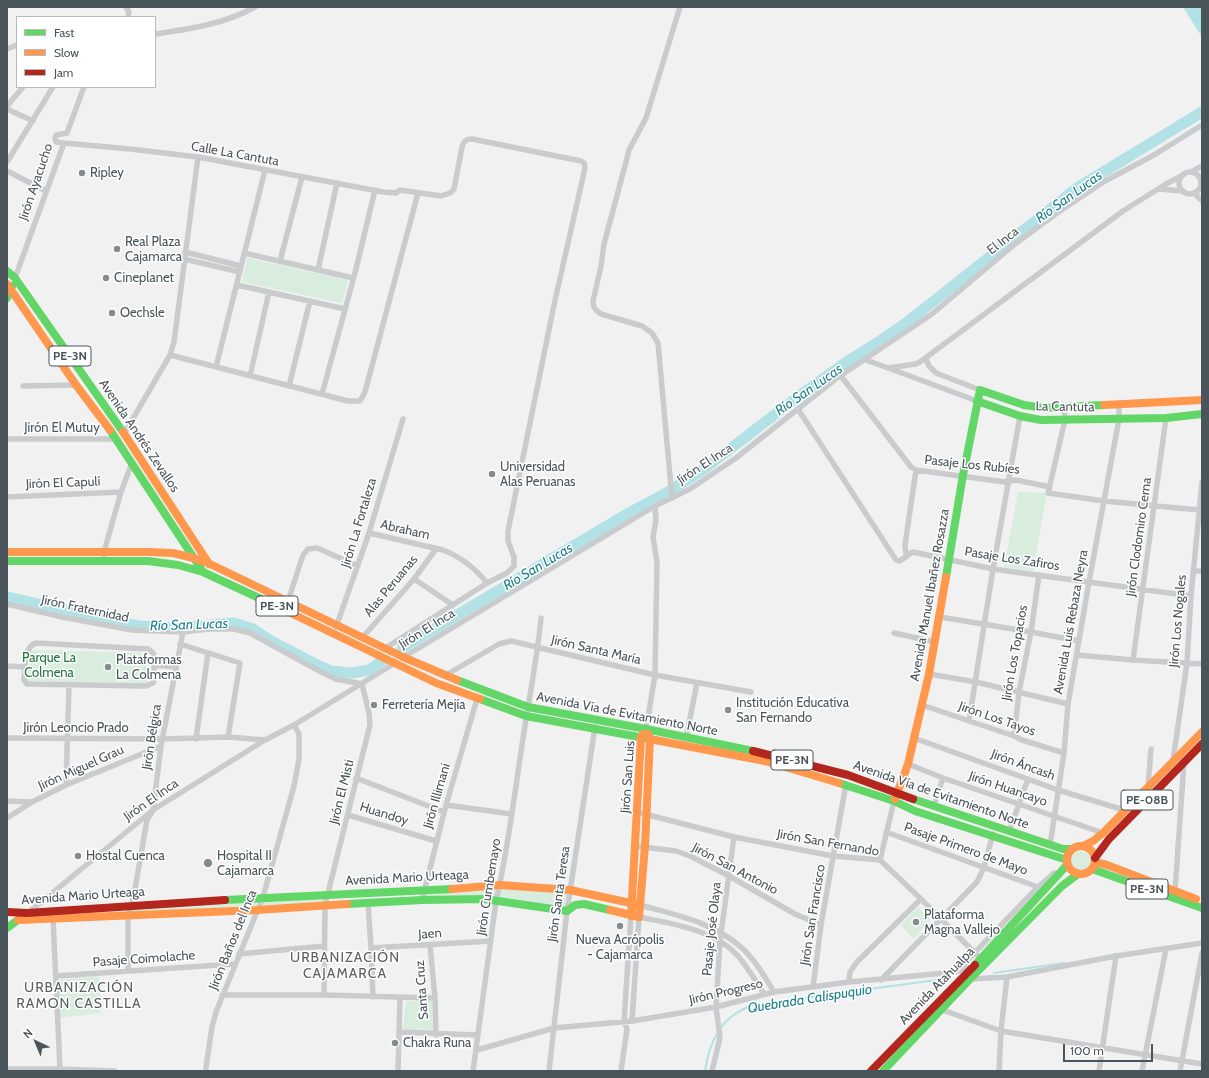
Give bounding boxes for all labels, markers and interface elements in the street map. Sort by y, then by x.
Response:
legend [16,16,156,88]
text: Fast [54,25,74,40]
text: Slow [54,45,79,60]
text: Jam [54,65,73,80]
street label: Calle La Cantuta [190,139,280,169]
street label: Jirón Ayacucho [16,142,56,222]
place label: Ripley [90,165,124,181]
water label: Río San Lucas [1032,167,1106,227]
marker: Ripley [77,168,87,178]
street label: El Inca [984,224,1022,258]
place label: Real Plaza Cajamarca [125,234,182,265]
marker: Real Plaza Cajamarca [112,244,122,254]
place label: Cineplanet [114,270,174,286]
marker: Cineplanet [101,273,111,283]
place label: Oechsle [120,305,165,321]
marker: Oechsle [107,308,117,318]
road number: PE-3N [49,346,91,366]
water label: Río San Lucas [772,361,846,419]
street label: Avenida Andrés Zevallos [95,377,183,495]
street label: La Cantuta [1035,399,1095,415]
street label: Jirón El Mutuy [24,420,100,436]
street label: Jirón El Inca [674,440,736,488]
street label: Pasaje Los Rubíes [924,452,1020,478]
place label: Universidad Alas Peruanas [500,459,576,490]
marker: Universidad Alas Peruanas [487,469,497,479]
street label: Jirón El Capulí [25,474,101,492]
street label: Jirón La Fortaleza [338,476,380,570]
street label: Jirón Clodomiro Cerna [1123,476,1155,598]
street label: Avenida Manuel Ibañez Rosazza [907,508,953,682]
street label: Abraham [379,517,431,543]
water label: Río San Lucas [500,540,576,594]
street label: Pasaje Los Zafiros [963,544,1061,574]
street label: Avenida Luis Rebaza Neyra [1051,548,1091,696]
street label: Alas Peruanas [361,552,421,620]
street label: Jirón Los Nogales [1166,574,1190,668]
street label: Jirón Fraternidad [40,592,130,626]
road number: PE-3N [256,596,298,616]
street label: Jirón Los Topacios [999,604,1031,702]
street label: Jirón El Inca [396,606,458,652]
water label: Río San Lucas [150,615,228,635]
street label: Jirón Santa María [550,632,642,668]
park label: Parque La Colmena [22,650,76,681]
place label: Plataformas La Colmena [116,652,182,683]
marker: Plataformas La Colmena [103,662,113,672]
street label: Avenida Vía de Evitamiento Norte [535,689,719,739]
place label: Institución Educativa San Fernando [736,695,849,726]
place label: Ferretería Mejía [382,697,465,713]
street label: Jirón Los Tayos [957,699,1037,739]
marker: Ferretería Mejía [369,700,379,710]
street label: Jirón Bélgica [139,703,165,771]
marker: Institución Educativa San Fernando [723,705,733,715]
street label: Jirón Leoncio Prado [23,720,129,736]
street label: Jirón San Luis [618,740,638,814]
street label: Jirón Miguel Grau [36,742,126,794]
street label: Jirón Áncash [989,746,1057,784]
road number: PE-3N [771,750,813,770]
street label: Jirón El Misti [326,758,358,826]
street label: Avenida Vía de Evitamiento Norte [851,758,1031,832]
street label: Jirón Illimani [420,762,454,830]
street label: Jirón Huancayo [967,768,1049,810]
street label: Jirón El Inca [121,776,181,824]
road number: PE-08B [1121,790,1173,810]
street label: Huandoy [358,799,410,829]
street label: Pasaje Primero de Mayo [902,819,1030,879]
street label: Jirón San Fernando [776,826,880,860]
street label: Jirón Cumbemayo [474,837,504,937]
street label: Jirón San Antonio [689,840,781,898]
street label: Jirón Santa Teresa [545,845,573,943]
place label: Hostal Cuenca [86,848,165,864]
place label: Hospital II Cajamarca [217,848,274,879]
marker: Hostal Cuenca [73,851,83,861]
marker: Hospital II Cajamarca [202,857,214,869]
street label: Jirón San Francisco [797,863,829,967]
street label: Avenida Mario Urteaga [345,867,469,889]
road number: PE-3N [1126,879,1168,899]
street label: Pasaje José Olaya [699,881,725,977]
street label: Avenida Mario Urteaga [21,884,145,908]
street label: Jirón Baños del Inca [206,888,260,992]
place label: Plataforma Magna Vallejo [924,907,1000,938]
marker: Plataforma Magna Vallejo [911,917,921,927]
marker: Nueva Acrópolis - Cajamarca [615,921,625,931]
street label: Jaen [418,925,442,943]
place label: Nueva Acrópolis - Cajamarca [576,932,664,963]
street label: Avenida Atahualpa [896,944,978,1028]
street label: Pasaje Coimolache [92,948,196,970]
district label: URBANIZACIÓN CAJAMARCA [290,950,400,982]
street label: Santa Cruz [412,960,432,1020]
street label: Jirón Progreso [688,976,764,1008]
district label: URBANIZACIÓN RAMON CASTILLA [16,980,142,1012]
water label: Quebrada Calispuquio [747,981,873,1017]
north arrow [16,1022,56,1062]
text: N [20,1026,35,1041]
place label: Chakra Runa [403,1035,471,1051]
scale bar [1065,1036,1155,1062]
marker: Chakra Runa [390,1038,400,1048]
text: 100 m [1070,1043,1104,1058]

